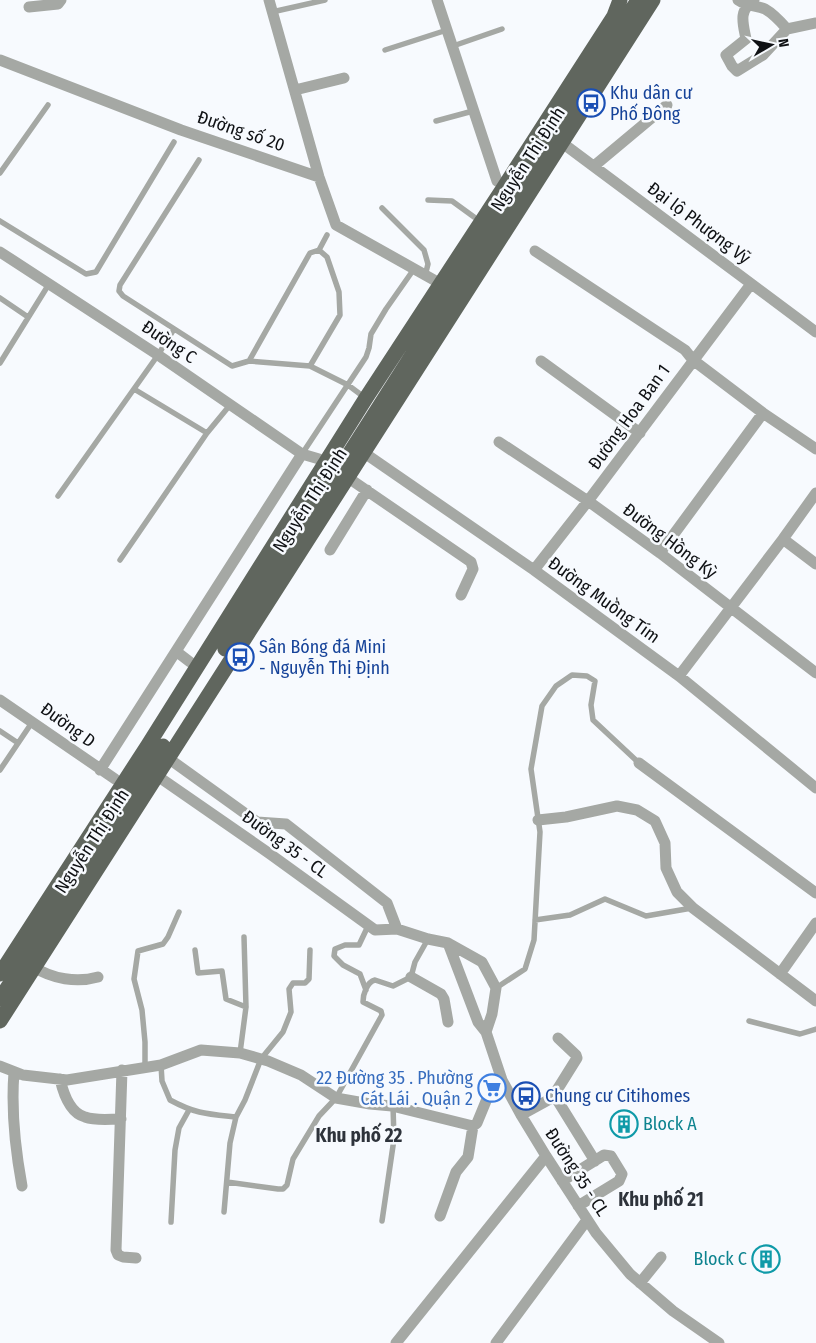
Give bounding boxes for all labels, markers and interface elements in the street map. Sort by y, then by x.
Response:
north arrow [746,20,796,70]
text: N [774,38,792,49]
place label: Khu dân cư Phố Đông [610,82,692,125]
bus stop icon: Khu dân cư Phố Đông [576,88,606,118]
street label: Nguyễn Thị Định [486,103,570,215]
street label: Đường số 20 [194,106,288,156]
street label: Đại lộ Phượng Vỹ [643,177,755,269]
street label: Đường C [137,316,201,368]
street label: Đường Hoa Ban 1 [583,360,675,474]
street label: Nguyễn Thị Định [268,444,352,556]
street label: Đường Hồng Kỳ [619,498,721,584]
street label: Đường Muồng Tím [544,552,664,648]
place label: Sân Bóng đá Mini - Nguyễn Thị Định [259,636,390,679]
bus stop icon: Sân Bóng đá Mini - Nguyễn Thị Định [225,642,255,672]
street label: Đường D [36,698,100,752]
street label: Nguyễn Thị Định [50,785,134,897]
street label: Đường 35 - CL [238,805,332,883]
place label: 22 Đường 35 . Phường Cát Lái . Quận 2 [316,1067,474,1110]
supermarket icon: 22 Đường 35 . Phường Cát Lái . Quận 2 [477,1073,507,1103]
bus stop icon: Chung cư Citihomes [511,1081,541,1111]
place label: Chung cư Citihomes [545,1085,691,1107]
building icon: Block A [609,1109,639,1139]
place label: Block A [643,1113,697,1135]
district label: Khu phố 22 [316,1122,403,1147]
street label: Đường 35 - CL [540,1124,614,1220]
district label: Khu phố 21 [618,1186,704,1211]
building icon: Block C [751,1244,781,1274]
place label: Block C [694,1248,747,1270]

